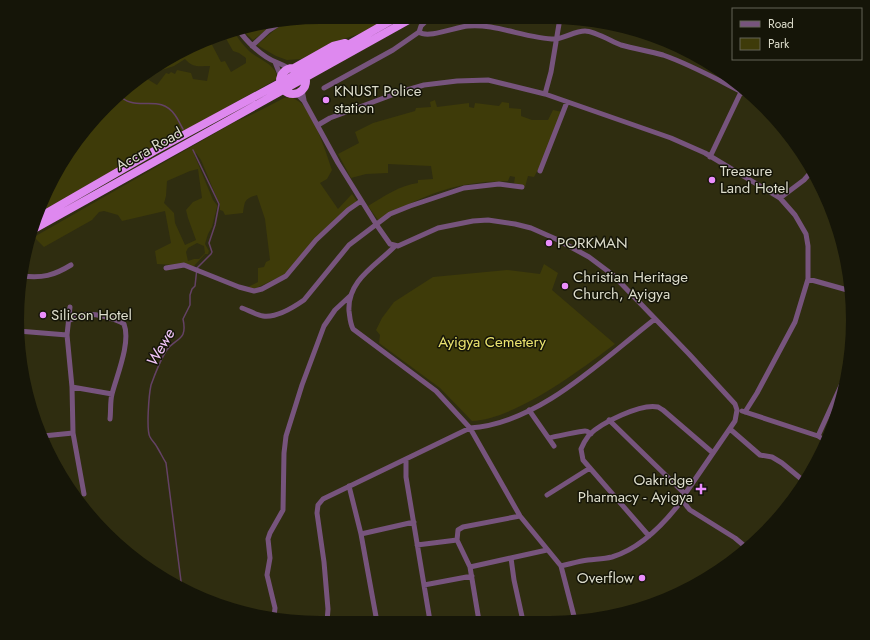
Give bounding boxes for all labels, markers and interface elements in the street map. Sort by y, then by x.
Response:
legend [732,8,862,60]
text: Road [768,15,794,33]
text: Park [768,35,790,53]
place label: KNUST Police station [334,80,422,119]
marker: KNUST Police station [321,95,331,105]
street label: Accra Road [112,122,186,176]
place label: Treasure Land Hotel [720,160,789,199]
marker: Treasure Land Hotel [707,175,717,185]
place label: PORKMAN [557,232,628,254]
marker: PORKMAN [544,238,554,248]
place label: Christian Heritage Church, Ayigya [573,266,688,305]
marker: Christian Heritage Church, Ayigya [560,281,570,291]
place label: Silicon Hotel [51,304,132,326]
marker: Silicon Hotel [38,310,48,320]
water label: Wewe [140,324,180,370]
park label: Ayigya Cemetery [438,331,546,353]
place label: Oakridge Pharmacy - Ayigya [578,469,693,508]
marker: Oakridge Pharmacy - Ayigya [696,484,706,494]
place label: Overflow [577,567,635,589]
marker: Overflow [637,573,647,583]

